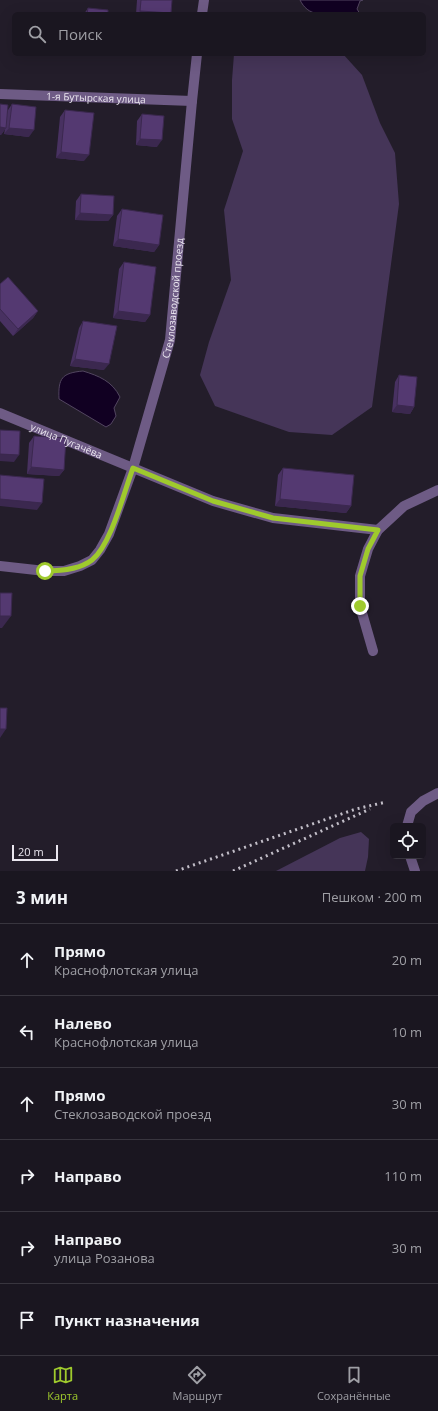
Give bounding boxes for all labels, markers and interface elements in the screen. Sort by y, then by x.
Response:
search box [12,12,426,56]
icon: search [26,23,48,45]
text: Поиск [58,24,102,44]
street label: 1-я Бутырская улица [46,89,146,106]
street label: Стеклозаводской проезд [158,237,186,360]
street label: улица Пугачёва [28,419,105,462]
route start [36,562,54,580]
route end [351,597,369,615]
map controls [390,823,426,859]
button: locate [390,823,426,859]
scale bar [12,843,58,862]
text: 20 m [18,844,44,859]
text: 3 мин [16,886,68,909]
text: Пешком · 200 m [322,888,422,906]
text: Прямо [54,941,106,961]
icon: ahead [16,949,38,971]
text: 20 m [392,951,422,969]
text: Краснофлотская улица [54,961,198,979]
text: Налево [54,1013,112,1033]
icon: left [16,1021,38,1043]
text: 10 m [392,1023,422,1041]
text: Краснофлотская улица [54,1033,198,1051]
text: Прямо [54,1085,106,1105]
icon: ahead [16,1093,38,1115]
text: 30 m [392,1095,422,1113]
text: Стеклозаводской проезд [54,1105,211,1123]
icon: right [16,1165,38,1187]
text: Направо [54,1166,122,1186]
text: 110 m [384,1167,422,1185]
text: Направо [54,1229,122,1249]
icon: right [16,1237,38,1259]
text: 30 m [392,1239,422,1257]
text: улица Розанова [54,1249,155,1267]
icon: arrive [16,1309,38,1331]
text: Пункт назначения [54,1310,200,1330]
tab: Карта [47,1364,78,1403]
tab: Маршрут [173,1364,222,1403]
tab: Сохранённые [317,1364,391,1403]

